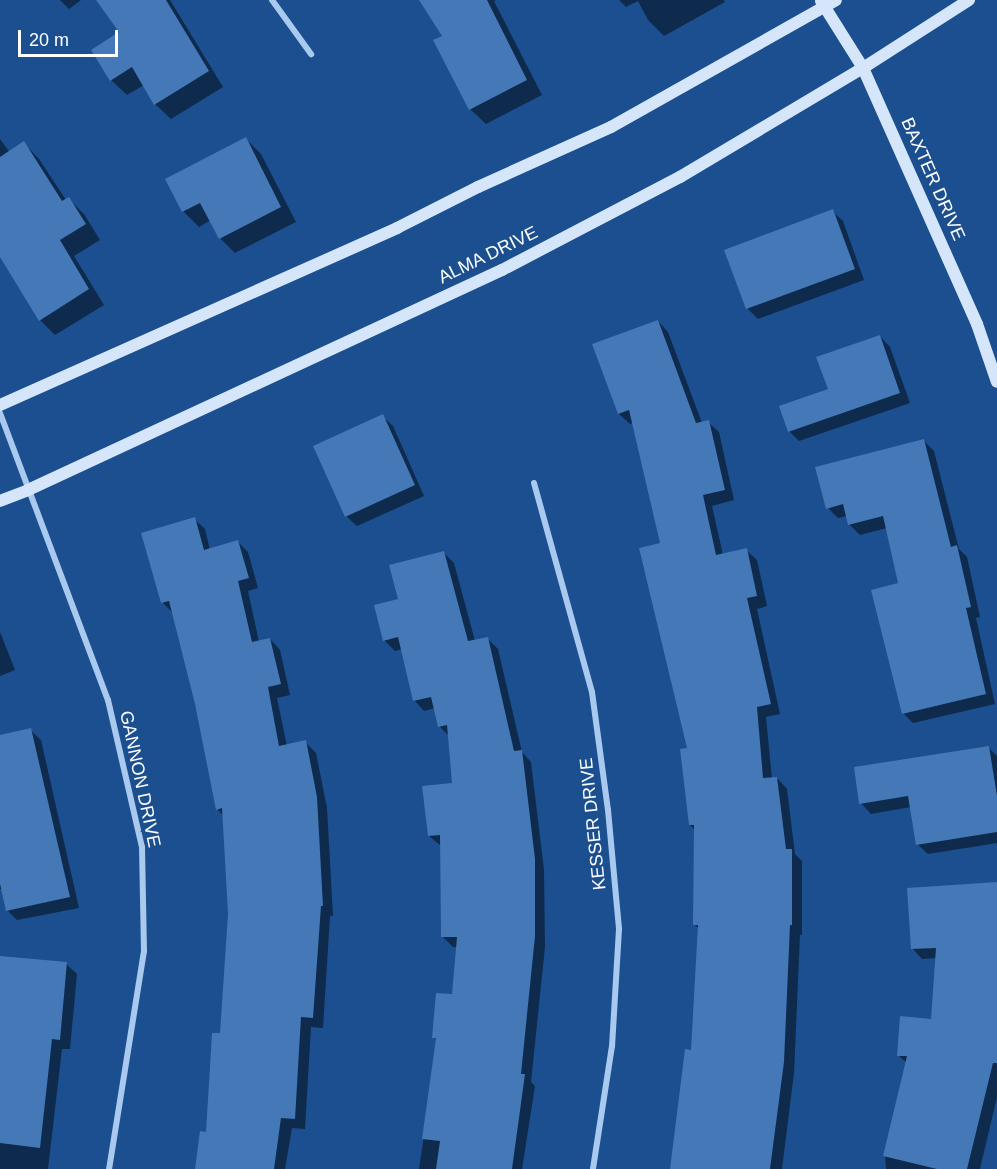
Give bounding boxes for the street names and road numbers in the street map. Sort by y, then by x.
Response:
street label: BAXTER DRIVE [896,114,970,244]
street label: ALMA DRIVE [434,221,542,289]
street label: GANNON DRIVE [115,709,165,849]
street label: KESSER DRIVE [575,757,611,891]

